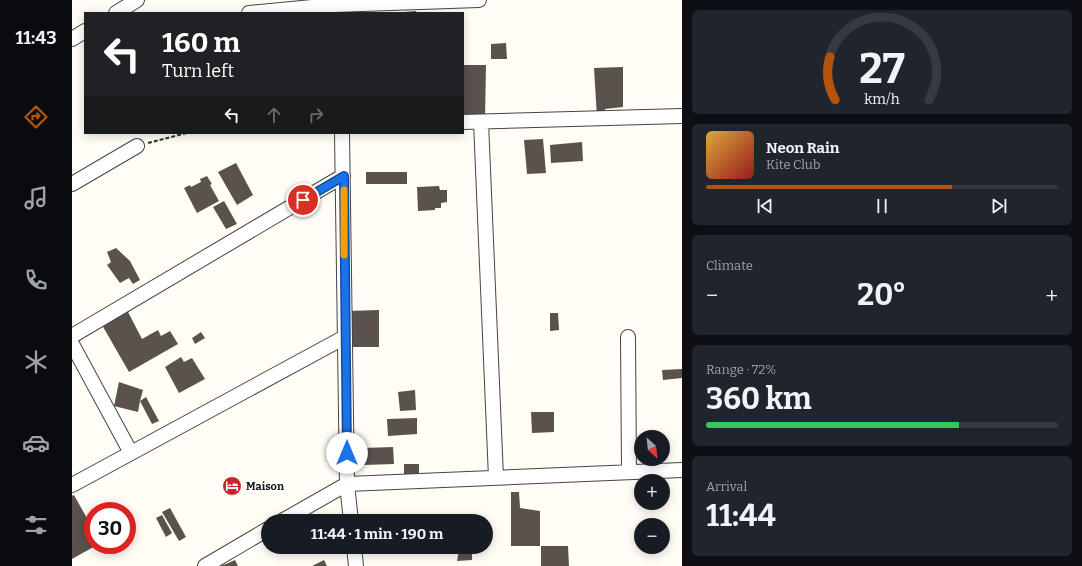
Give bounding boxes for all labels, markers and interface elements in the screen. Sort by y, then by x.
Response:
text: 160 m [162,26,240,59]
text: 11:43 [15,27,57,49]
icon: left [96,28,148,80]
text: 27 [859,44,905,94]
text: Turn left [162,60,234,82]
text: km/h [864,91,900,108]
icon: directions [22,103,50,131]
icon: left [221,104,243,126]
icon: ahead [263,104,285,126]
icon: right [305,104,327,126]
text: Neon Rain [766,139,839,157]
text: Kite Club [766,157,820,172]
pin [286,183,320,217]
icon: music [22,184,50,212]
icon: arrive [292,189,314,211]
icon: previous [754,195,776,217]
icon: pause [871,195,893,217]
icon: next [988,195,1010,217]
text: Climate [706,258,753,273]
icon: phone [22,266,50,294]
text: 20° [857,277,906,313]
text: − [706,282,718,309]
text: + [1045,282,1058,309]
icon: climate [22,348,50,376]
text: Range · 72% [706,362,776,377]
text: 360 km [706,381,812,417]
icon: car [22,429,50,457]
north arrow [634,430,670,466]
map controls [634,430,670,554]
position arrow [326,432,368,474]
button: + [634,474,670,510]
hotel icon: Maison [221,475,243,497]
text: Arrival [706,479,747,494]
place label: Maison [246,480,284,493]
text: 11:44 [706,498,776,534]
speed limit sign: 30 [84,502,136,554]
icon: filters [22,511,50,539]
button: − [634,518,670,554]
text: 11:44 · 1 min · 190 m [311,525,443,543]

